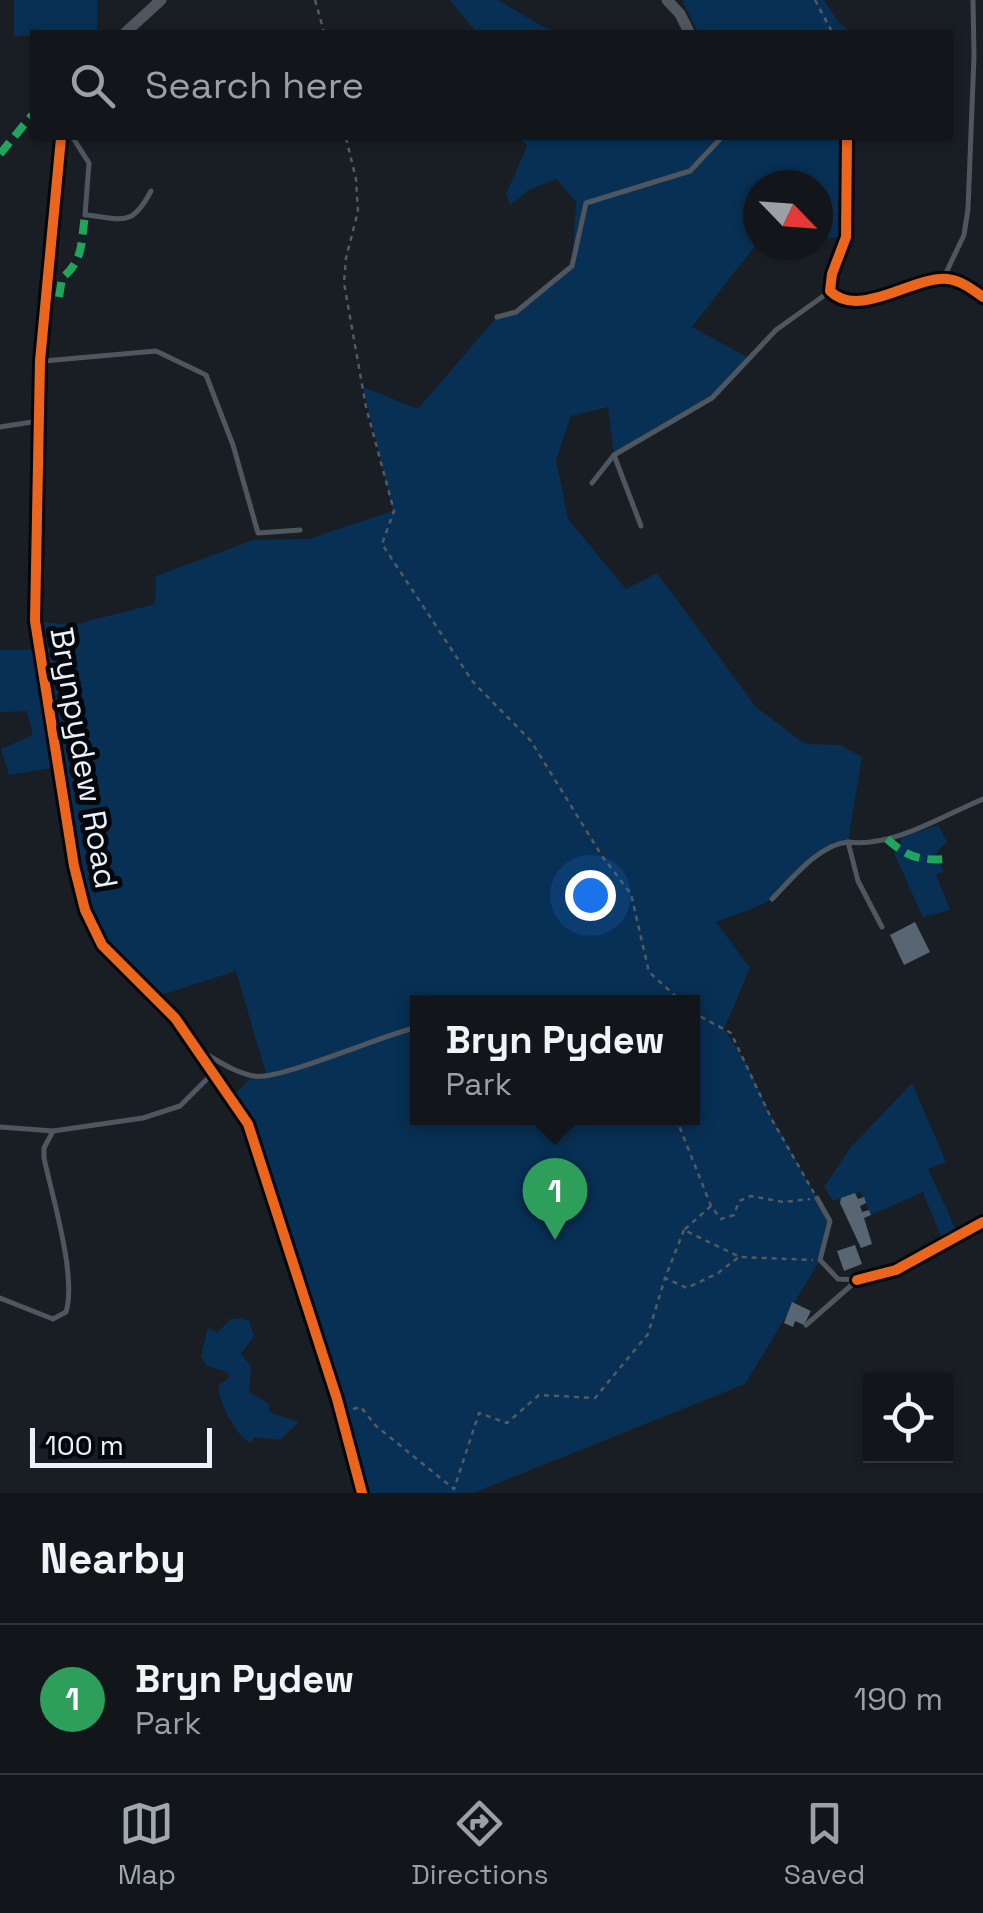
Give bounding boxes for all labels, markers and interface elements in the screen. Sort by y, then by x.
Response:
search box [30,30,953,140]
icon: search [65,58,120,113]
text: Search here [145,61,364,109]
north arrow [743,170,833,260]
street label: Brynpydew Road [41,624,127,892]
your location [565,870,616,921]
popup [410,995,700,1125]
text: Bryn Pydew [446,1016,665,1064]
text: Park [446,1064,512,1104]
pin: 1 [522,1158,588,1240]
map controls [863,1373,953,1463]
button: locate [863,1373,953,1463]
scale bar [30,1423,212,1468]
text: 100 m [45,1427,124,1463]
text: Nearby [40,1532,186,1585]
text: Bryn Pydew [135,1655,354,1703]
text: 1 [65,1679,80,1719]
text: 190 m [854,1679,943,1719]
text: Park [135,1703,202,1743]
tab: Map [118,1796,176,1892]
tab: Directions [411,1796,548,1892]
tab: Saved [784,1796,865,1892]

